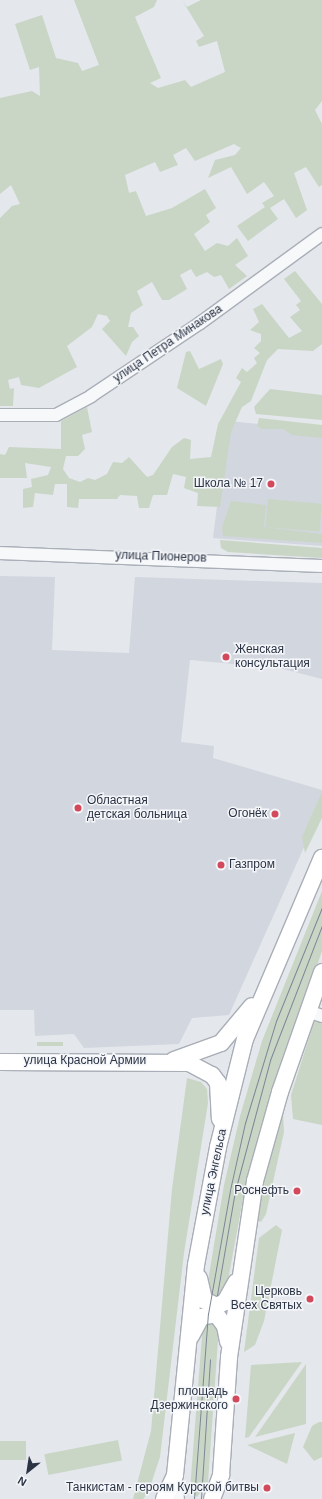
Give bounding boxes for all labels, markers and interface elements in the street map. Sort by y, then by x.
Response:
street label: улица Петра Минакова [111,302,225,386]
place label: Школа № 17 [194,477,263,491]
marker: Школа № 17 [266,479,276,489]
street label: улица Пионеров [115,548,207,566]
place label: Женская консультация [235,643,310,671]
marker: Женская консультация [220,651,232,663]
place label: Областная детская больница [87,794,187,822]
marker: Областная детская больница [72,802,84,814]
place label: Огонёк [228,807,267,821]
marker: Огонёк [270,809,280,819]
place label: Газпром [229,858,275,872]
marker: Газпром [216,860,226,870]
street label: улица Красной Армии [24,1054,146,1068]
street label: улица Энгельса [198,1128,230,1216]
place label: Роснефть [234,1184,289,1198]
marker: Роснефть [292,1186,302,1196]
place label: Церковь Всех Святых [231,1285,302,1313]
marker: Церковь Всех Святых [305,1294,315,1304]
place label: площадь Дзержинского [151,1385,228,1413]
marker: площадь Дзержинского [231,1394,241,1404]
north arrow [8,1451,48,1491]
text: N [16,1474,28,1489]
place label: Танкистам - героям Курской битвы [66,1481,259,1495]
marker: Танкистам - героям Курской битвы [262,1483,272,1493]

